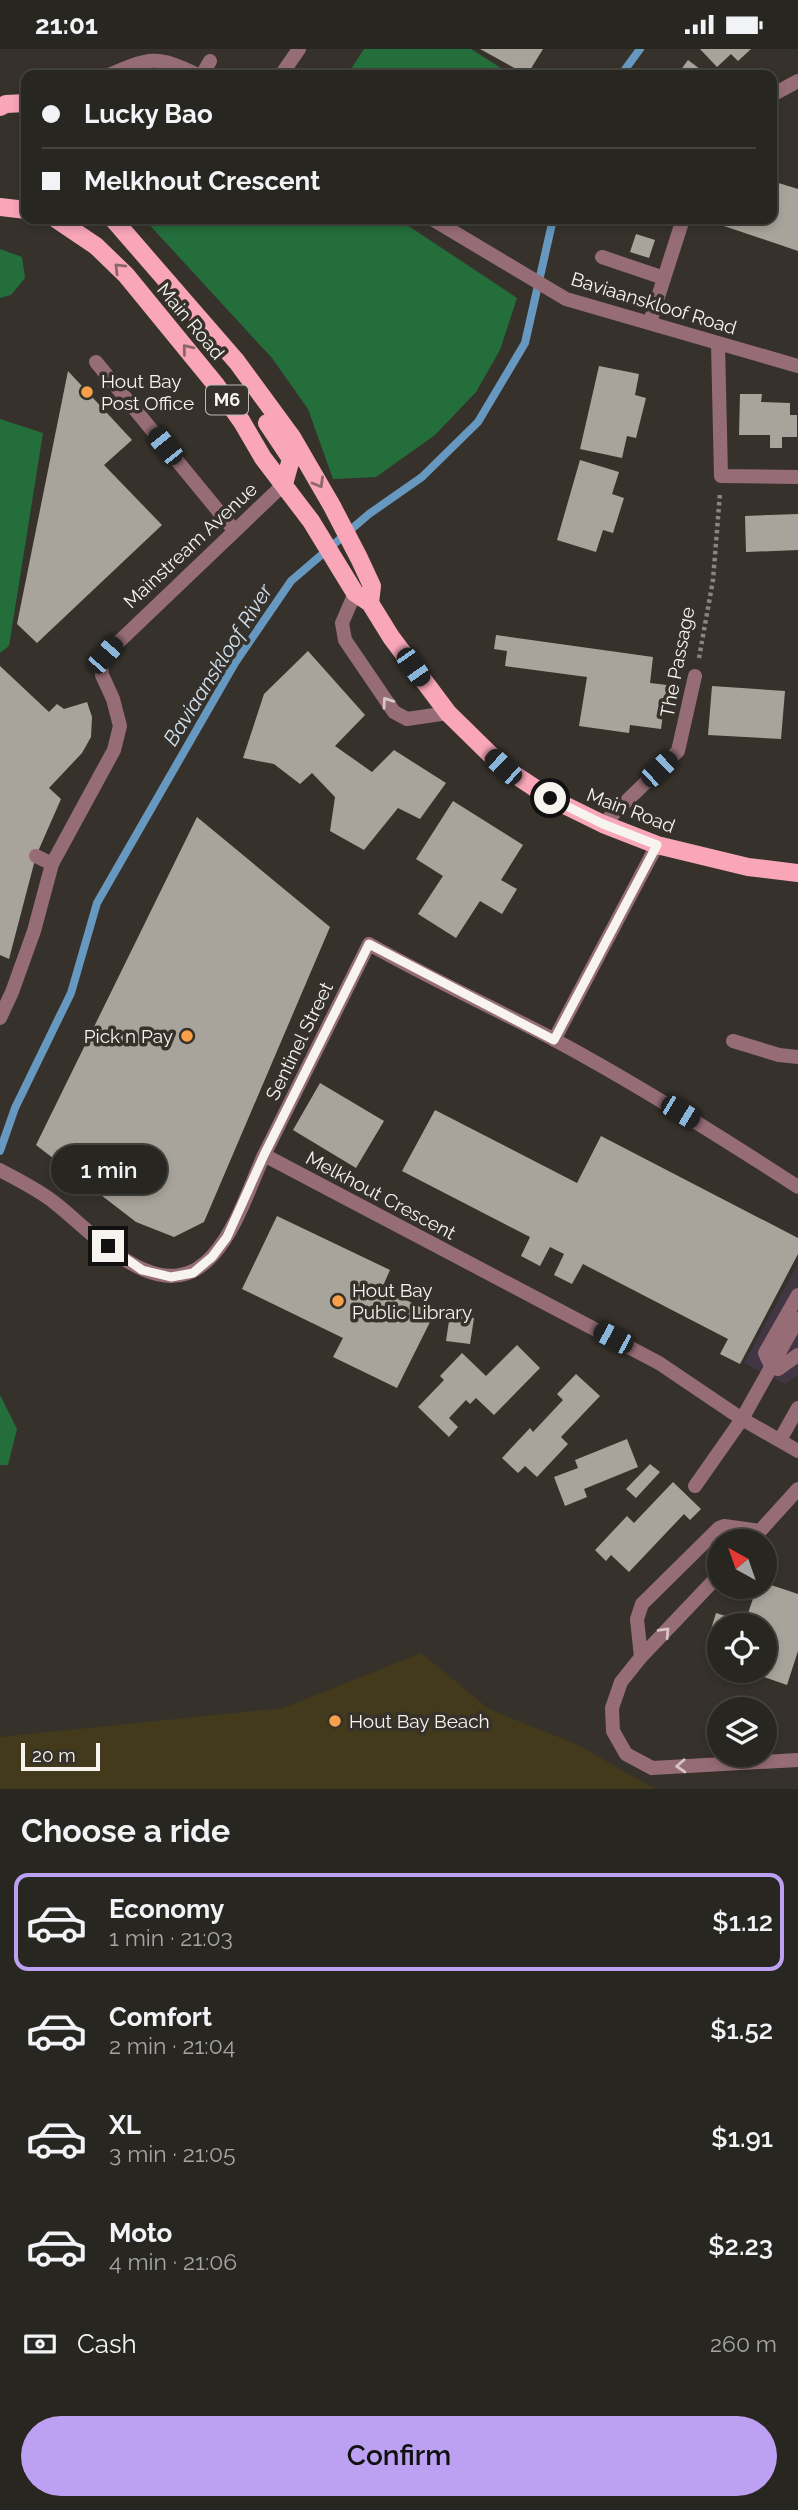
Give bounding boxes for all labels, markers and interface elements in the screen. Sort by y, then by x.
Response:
text: 21:01 [35,10,98,40]
text: Lucky Bao [84,99,213,129]
text: Melkhout Crescent [84,166,320,196]
one-way arrow [114,264,127,277]
street label: Baviaanskloof Road [569,267,739,339]
street label: Main Road [153,278,229,364]
one-way arrow [183,345,195,358]
place label: Hout Bay Post Office [101,370,194,414]
marker: Hout Bay Post Office [79,384,95,400]
road number: M6 [206,386,248,415]
car [144,423,187,469]
one-way arrow [311,475,324,488]
street label: Mainstream Avenue [119,478,261,612]
water label: Baviaanskloof River [158,579,278,750]
street label: The Passage [655,605,699,719]
car [84,632,127,678]
car [393,644,434,690]
one-way arrow [383,697,395,710]
car [481,745,526,789]
car [637,747,682,791]
route start [534,782,566,814]
street label: Main Road [584,783,678,837]
street label: Sentinel Street [261,978,337,1104]
place label: Pick n Pay [84,1025,173,1047]
marker: Pick n Pay [179,1028,195,1044]
car [657,1092,704,1132]
callout: 1 min [50,1145,166,1193]
street label: Melkhout Crescent [302,1146,460,1244]
text: 1 min [80,1156,138,1183]
route end [92,1230,124,1262]
place label: Hout Bay Public Library [352,1279,472,1323]
marker: Hout Bay Public Library [330,1293,346,1309]
car [590,1319,637,1357]
north arrow [707,1529,777,1599]
map controls [707,1529,777,1767]
button: locate [707,1613,777,1683]
one-way arrow [657,1627,670,1640]
button: layers [707,1697,777,1767]
place label: Hout Bay Beach [349,1710,490,1732]
marker: Hout Bay Beach [327,1713,343,1729]
scale bar [21,1740,100,1772]
text: 20 m [32,1744,76,1766]
one-way arrow [675,1759,686,1774]
text: Choose a ride [21,1812,230,1849]
icon: car [25,1891,88,1954]
text: Economy [109,1894,224,1924]
text: $1.12 [712,1907,773,1937]
text: 1 min · 21:03 [109,1924,233,1951]
icon: car [25,1999,88,2062]
text: Comfort [109,2002,212,2032]
text: $1.52 [710,2015,773,2045]
text: 2 min · 21:04 [109,2032,235,2059]
icon: car [25,2107,88,2170]
text: XL [109,2110,141,2140]
text: $1.91 [711,2123,773,2153]
text: 3 min · 21:05 [109,2140,236,2167]
icon: car [25,2215,88,2278]
text: Moto [109,2218,172,2248]
text: $2.23 [708,2231,773,2261]
text: 4 min · 21:06 [109,2248,237,2275]
icon: cash [21,2325,59,2363]
text: Cash [77,2329,137,2359]
text: 260 m [710,2330,777,2357]
button: Confirm [21,2416,777,2496]

